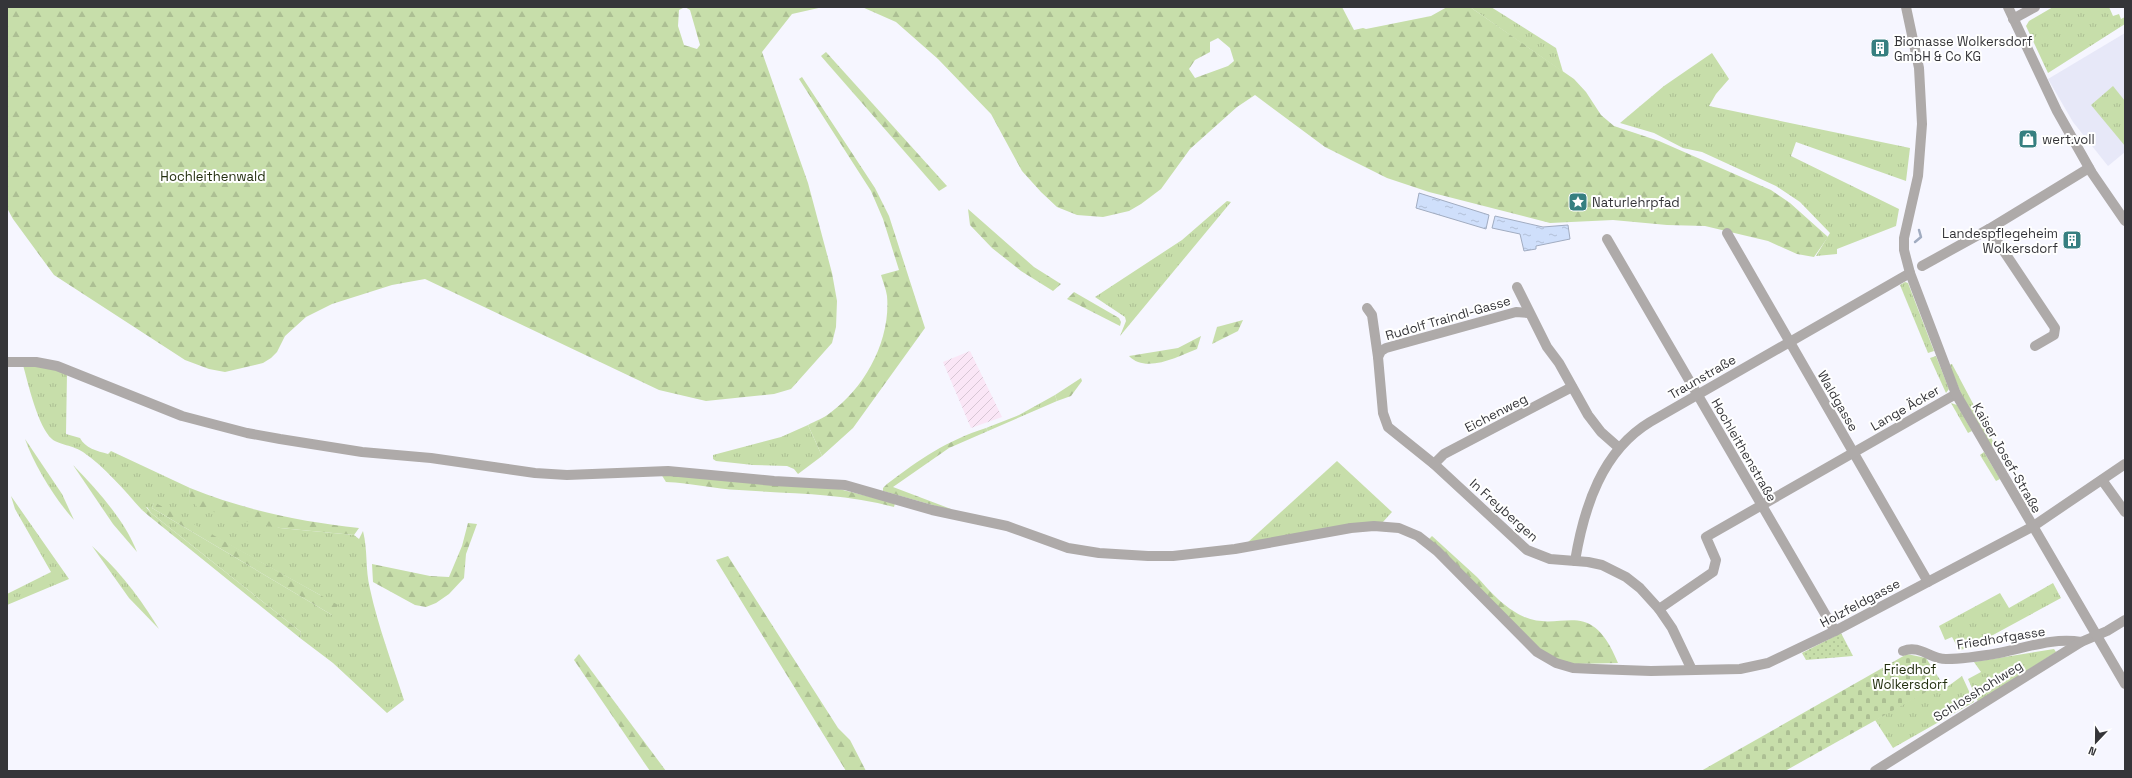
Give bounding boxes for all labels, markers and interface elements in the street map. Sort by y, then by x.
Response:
place label: Biomasse Wolkersdorf GmbH & Co KG [1894,33,2033,65]
building icon: Biomasse Wolkersdorf GmbH & Co KG [1869,37,1891,59]
shop icon: wert.voll [2017,128,2039,150]
place label: wert.voll [2042,131,2095,148]
park label: Hochleithenwald [160,168,266,185]
place icon: Naturlehrpfad [1567,191,1589,213]
place label: Naturlehrpfad [1592,194,1680,211]
place label: Landespflegeheim Wolkersdorf [1942,225,2058,257]
building icon: Landespflegeheim Wolkersdorf [2061,229,2083,251]
street label: Rudolf Traindl-Gasse [1383,292,1513,344]
street label: Traunstraße [1665,351,1739,403]
street label: Waldgasse [1814,368,1862,434]
street label: Lange Äcker [1867,381,1943,435]
street label: Eichenweg [1462,390,1530,436]
street label: Hochleithenstraße [1707,395,1781,505]
street label: Kaiser Josef-Straße [1969,400,2045,516]
street label: In Freybergen [1466,475,1542,545]
street label: Holzfeldgasse [1817,575,1903,631]
street label: Friedhofgasse [1955,623,2047,653]
street label: Schlosshohlweg [1930,657,2026,725]
park label: Friedhof Wolkersdorf [1872,661,1948,693]
north arrow [2076,722,2116,762]
text: N [2086,743,2098,759]

